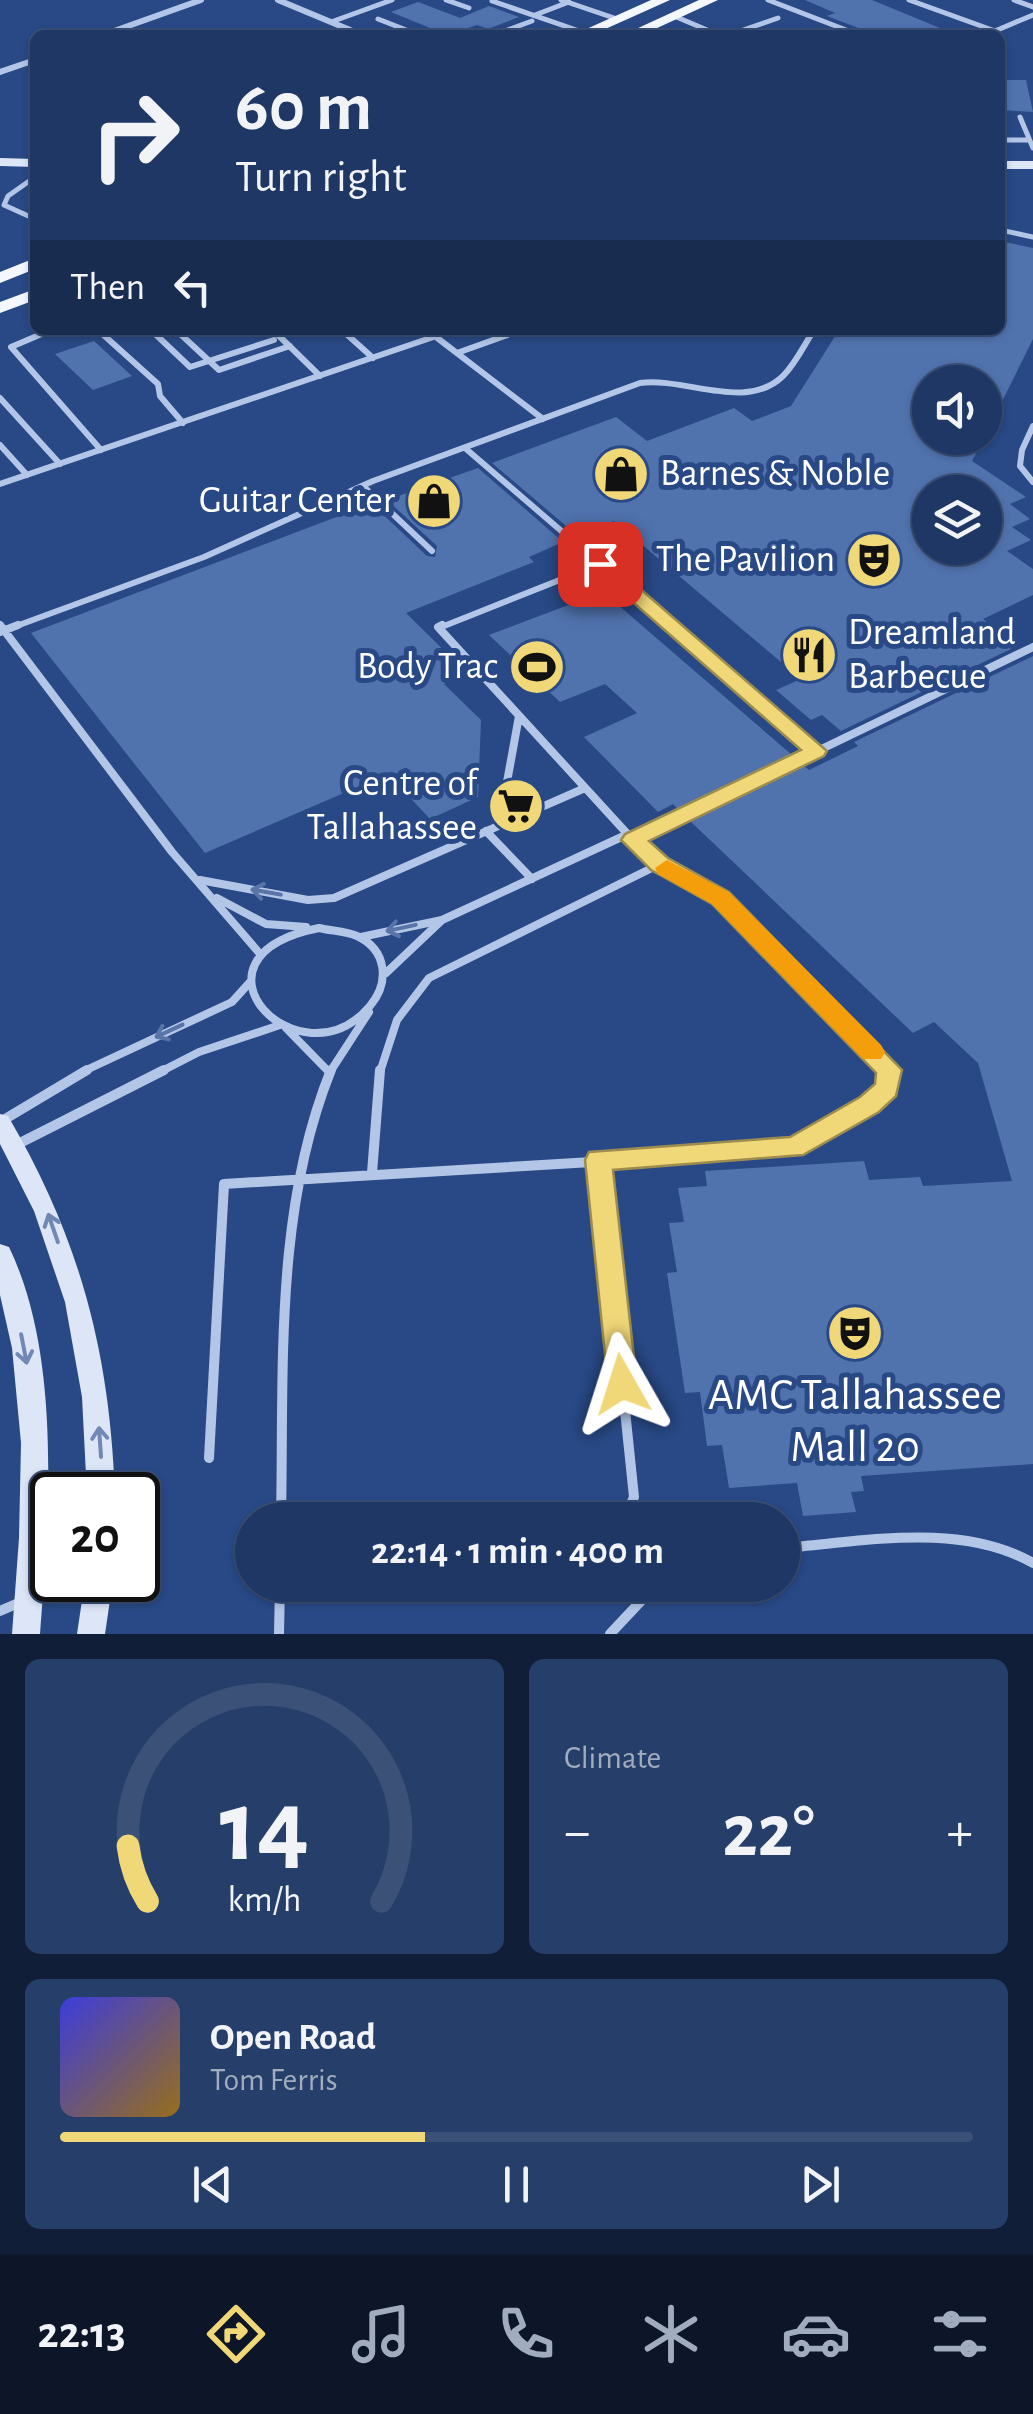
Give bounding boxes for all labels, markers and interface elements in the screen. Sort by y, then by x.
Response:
icon: right [70,70,200,200]
text: 60 m [235,73,372,143]
text: Turn right [235,155,407,200]
icon: left [165,260,220,315]
text: Then [70,269,145,307]
map controls [912,365,1002,565]
button: sound [912,365,1002,455]
shop icon: Barnes & Noble [591,444,651,504]
place label: Barnes & Noble [660,455,890,493]
shop icon: Guitar Center [404,471,464,531]
button: layers [912,475,1002,565]
place label: Guitar Center [199,482,396,520]
pin [558,522,643,607]
theatre icon: The Pavilion [844,530,904,590]
icon: arrive [573,537,628,592]
place label: The Pavilion [656,541,835,579]
place label: Dreamland Barbecue [848,614,1016,696]
restaurant icon: Dreamland Barbecue [779,625,839,685]
sports icon: Body Trac [507,637,567,697]
place label: Body Trac [357,648,498,686]
place label: Centre of Tallahassee [307,765,479,847]
supermarket icon: Centre of Tallahassee [486,776,546,836]
one-way arrow [250,882,282,901]
one-way arrow [386,920,418,939]
one-way arrow [155,1023,185,1042]
one-way arrow [43,1214,61,1245]
theatre icon: AMC Tallahassee Mall 20 [825,1303,885,1363]
one-way arrow [16,1332,35,1364]
position arrow [570,1332,674,1436]
place label: AMC Tallahassee Mall 20 [708,1373,1002,1470]
one-way arrow [90,1427,109,1459]
speed limit sign: 20 [30,1472,160,1602]
text: 22:14 · 1 min · 400 m [371,1533,664,1571]
text: Climate [564,1742,661,1774]
text: 14 [220,1776,309,1880]
text: 22° [722,1795,815,1870]
text: − [564,1805,590,1860]
text: + [947,1805,973,1860]
text: km/h [228,1882,301,1918]
text: Open Road [210,2019,376,2057]
text: Tom Ferris [210,2064,338,2096]
icon: previous [185,2157,240,2212]
icon: pause [489,2157,544,2212]
icon: next [793,2157,848,2212]
icon: directions [201,2299,271,2369]
icon: music [346,2299,416,2369]
icon: phone [491,2299,561,2369]
icon: climate [636,2299,706,2369]
icon: car [781,2299,851,2369]
icon: filters [925,2299,995,2369]
text: 22:13 [37,2311,126,2356]

